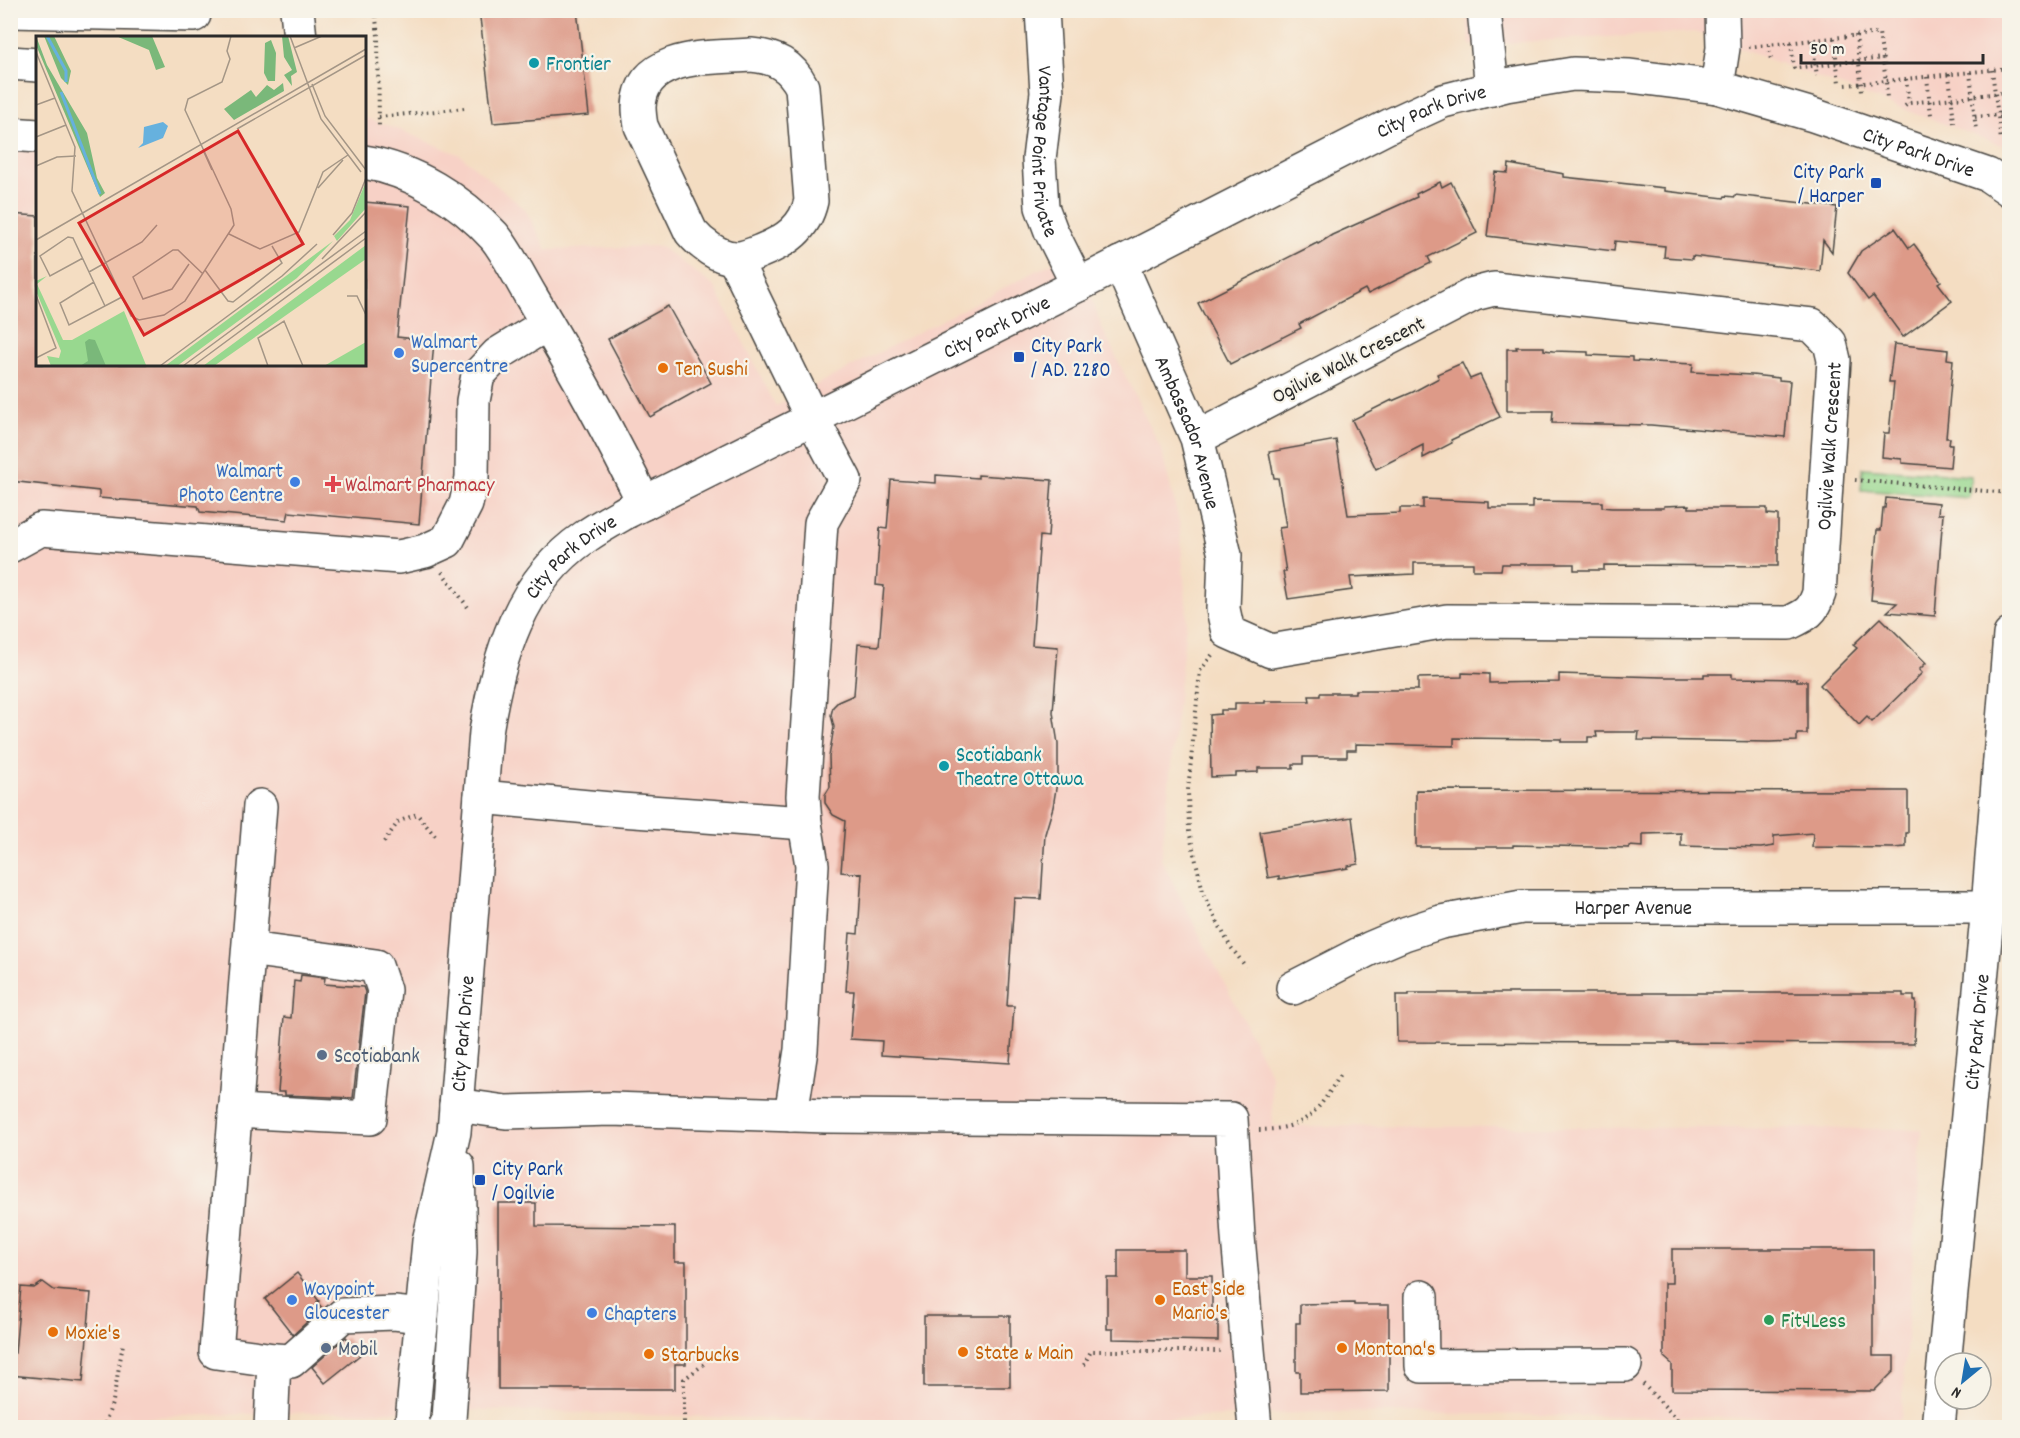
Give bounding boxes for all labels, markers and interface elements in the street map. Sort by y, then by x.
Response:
scale bar [1801,27,1982,65]
inset map [36,36,366,366]
text: 50 m [1810,38,1845,63]
place label: Frontier [546,51,611,81]
marker: Frontier [527,56,541,70]
street label: Vantage Point Private [1021,65,1064,243]
street label: City Park Drive [1372,79,1490,148]
street label: City Park Drive [1858,121,1978,187]
place label: City Park / Harper [1793,159,1864,213]
marker: City Park / Harper [1869,176,1883,190]
street label: City Park Drive [939,289,1056,368]
street label: Ogilvie Walk Crescent [1268,310,1431,413]
place label: Walmart Supercentre [411,329,508,383]
place label: City Park / AD. 2280 [1031,333,1111,387]
marker: Walmart Supercentre [392,346,406,360]
marker: City Park / AD. 2280 [1012,350,1026,364]
street label: Ambassador Avenue [1145,352,1226,513]
place label: Ten Sushi [675,356,748,386]
marker: Ten Sushi [656,361,670,375]
street label: Ogilvie Walk Crescent [1811,361,1852,532]
place label: Walmart Photo Centre [179,458,283,512]
place label: Walmart Pharmacy [345,472,495,502]
marker: Walmart Photo Centre [288,475,302,489]
marker: Walmart Pharmacy [326,477,340,491]
street label: City Park Drive [519,508,623,606]
place label: Scotiabank Theatre Ottawa [956,742,1085,796]
marker: Scotiabank Theatre Ottawa [937,759,951,773]
street label: Harper Avenue [1574,895,1692,925]
street label: City Park Drive [1959,973,2000,1091]
street label: City Park Drive [445,975,484,1093]
place label: Scotiabank [334,1043,420,1073]
marker: Scotiabank [315,1048,329,1062]
place label: City Park / Ogilvie [492,1156,563,1210]
marker: City Park / Ogilvie [473,1173,487,1187]
place label: Waypoint Gloucester [304,1276,390,1330]
place label: East Side Mario's [1172,1276,1245,1330]
marker: Waypoint Gloucester [285,1293,299,1307]
marker: East Side Mario's [1153,1293,1167,1307]
place label: Chapters [604,1301,677,1331]
marker: Chapters [585,1306,599,1320]
place label: Fit4Less [1781,1308,1846,1338]
marker: Fit4Less [1762,1313,1776,1327]
place label: Moxie's [65,1320,121,1350]
marker: Moxie's [46,1325,60,1339]
place label: Mobil [338,1336,378,1366]
place label: Montana's [1354,1336,1435,1366]
place label: State & Main [975,1340,1073,1370]
marker: Mobil [319,1341,333,1355]
marker: Montana's [1335,1341,1349,1355]
place label: Starbucks [661,1342,740,1372]
marker: State & Main [956,1345,970,1359]
marker: Starbucks [642,1347,656,1361]
north arrow [1933,1351,1993,1411]
text: N [1947,1380,1966,1404]

